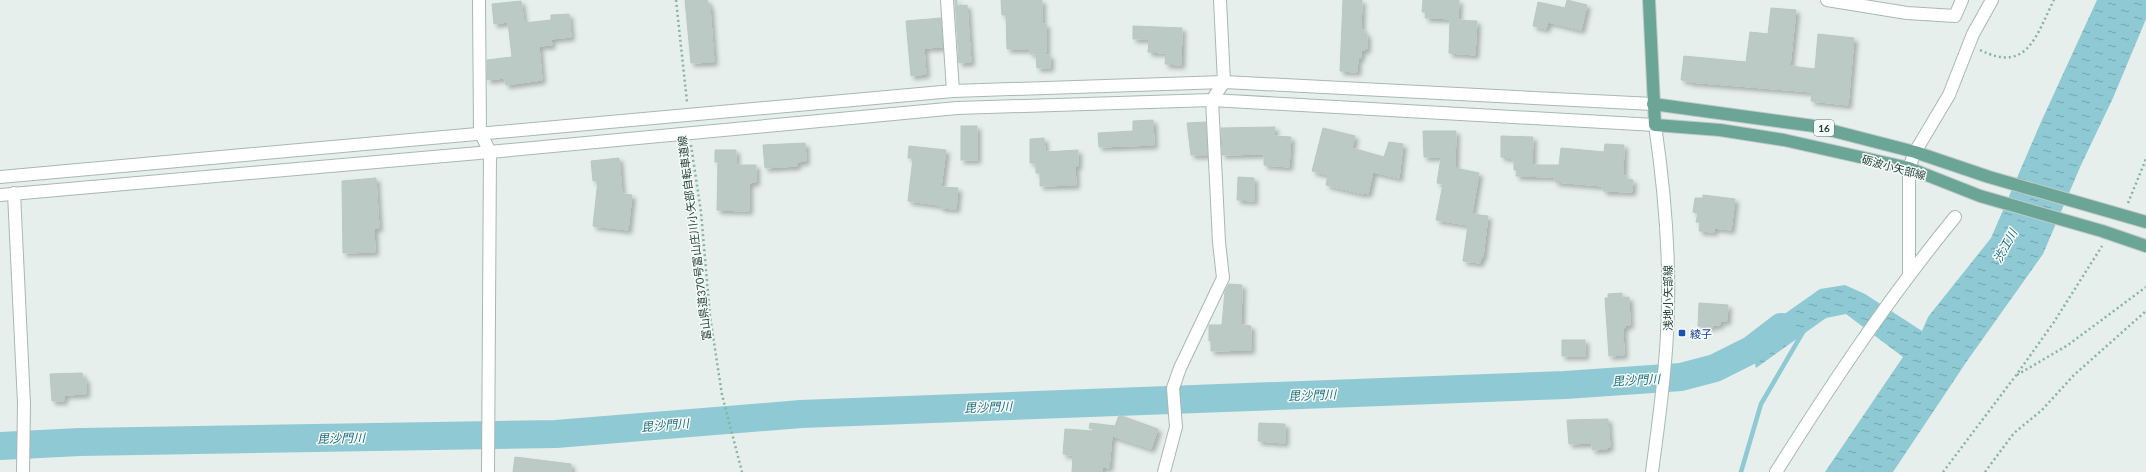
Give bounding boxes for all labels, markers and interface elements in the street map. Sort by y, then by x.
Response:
road number: 16 [1814,120,1834,136]
street label: 富山県道370号富山庄川小矢部自転車道線 [675,135,713,341]
street label: 砺波小矢部線 [1860,152,1928,182]
water label: 渋江川 [1990,225,2021,265]
street label: 浅地小矢部線 [1661,265,1674,331]
place label: 綾子 [1690,327,1712,340]
marker: 綾子 [1677,328,1687,338]
water label: 毘沙門川 [1612,371,1662,389]
water label: 毘沙門川 [1288,387,1338,403]
water label: 毘沙門川 [964,399,1014,415]
water label: 毘沙門川 [640,415,692,435]
water label: 毘沙門川 [317,430,367,446]

